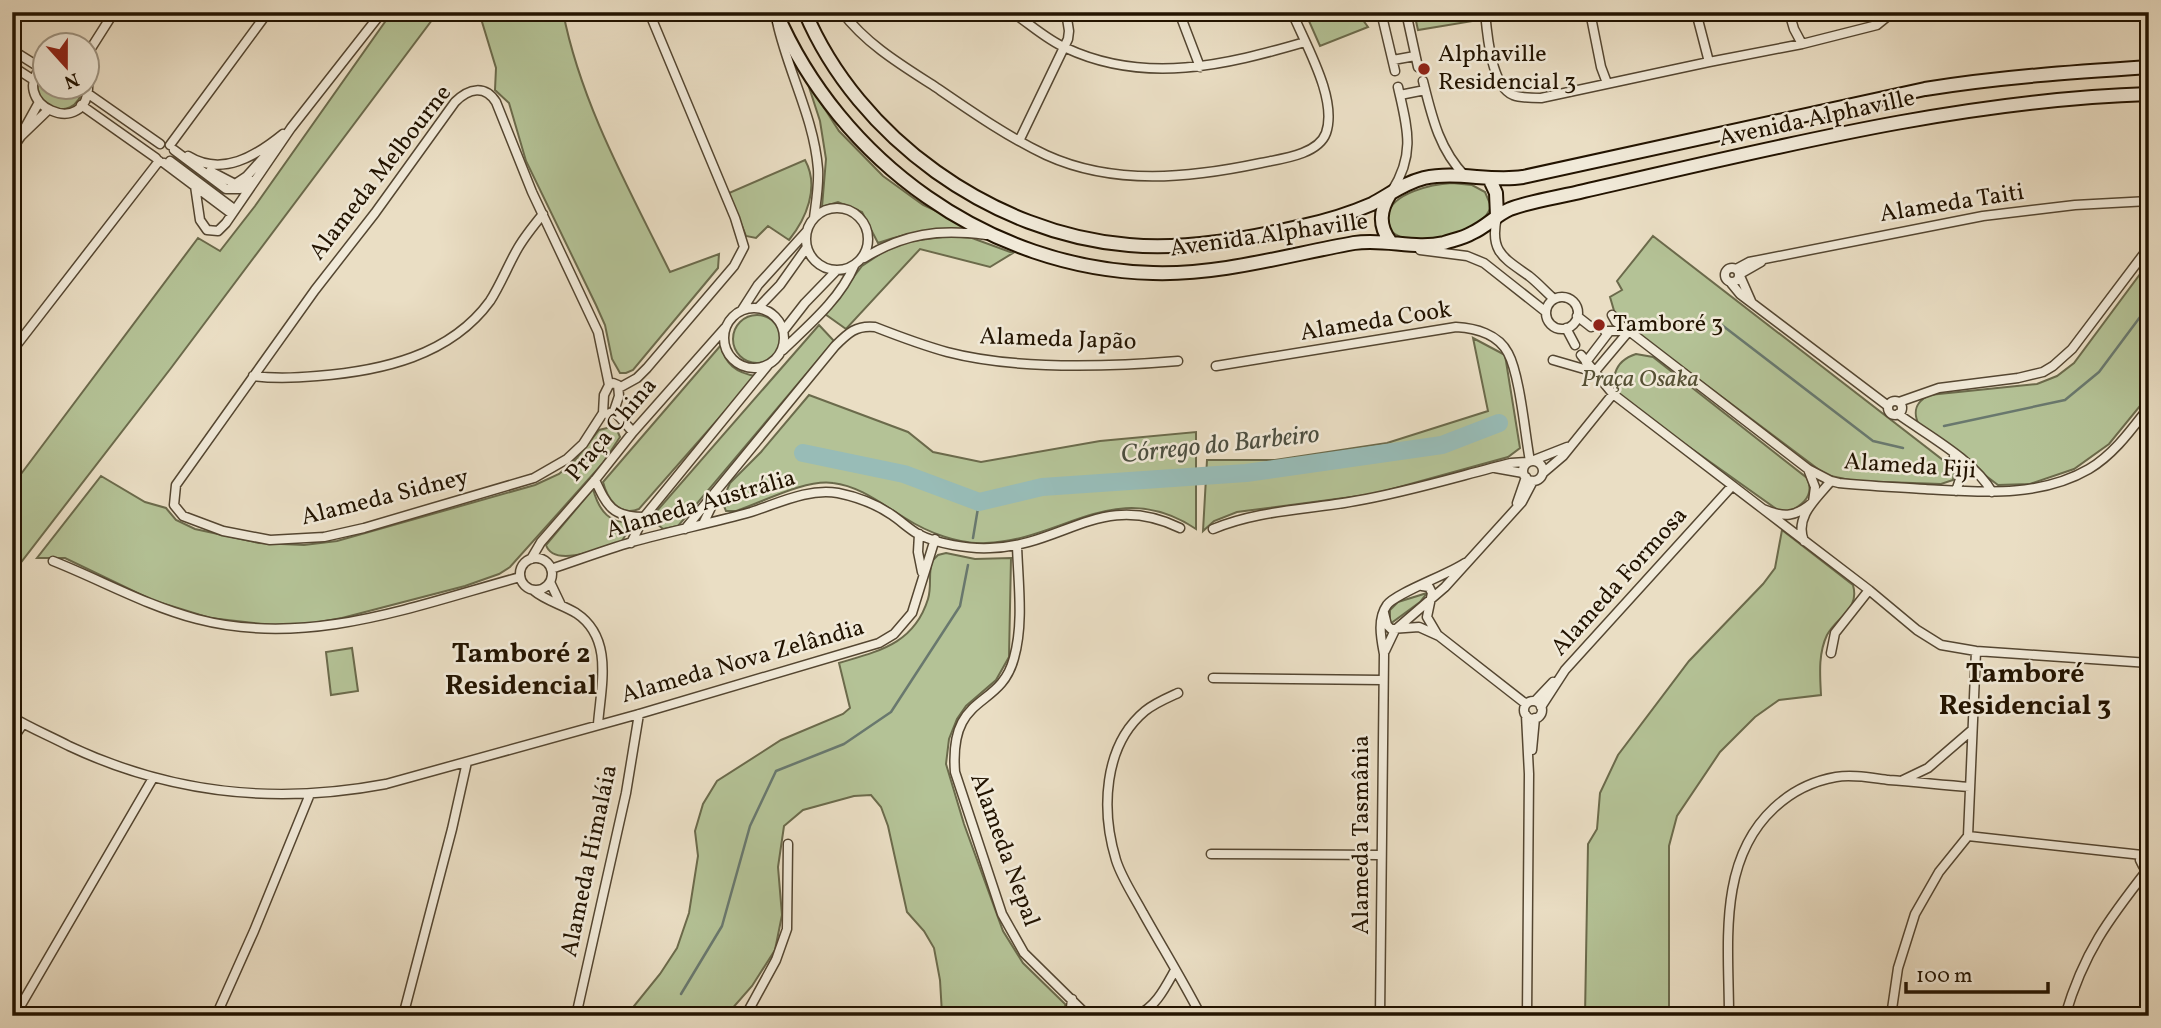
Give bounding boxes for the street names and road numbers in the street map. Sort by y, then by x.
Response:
street label: Alameda Melbourne [302,78,460,268]
street label: Avenida Alphaville [1716,82,1918,156]
street label: Alameda Taiti [1877,176,2027,232]
street label: Avenida Alphaville [1168,205,1370,267]
street label: Alameda Cook [1298,293,1454,351]
street label: Alameda Japão [979,320,1137,360]
street label: Praça China [558,370,666,490]
street label: Alameda Fiji [1843,445,1977,489]
street label: Alameda Sidney [298,461,472,535]
street label: Alameda Austrália [602,462,800,548]
street label: Alameda Formosa [1544,500,1696,664]
street label: Alameda Nova Zelândia [617,611,869,713]
street label: Alameda Tasmânia [1345,735,1379,935]
street label: Alameda Himaláia [553,762,627,960]
street label: Alameda Nepal [960,769,1048,931]

